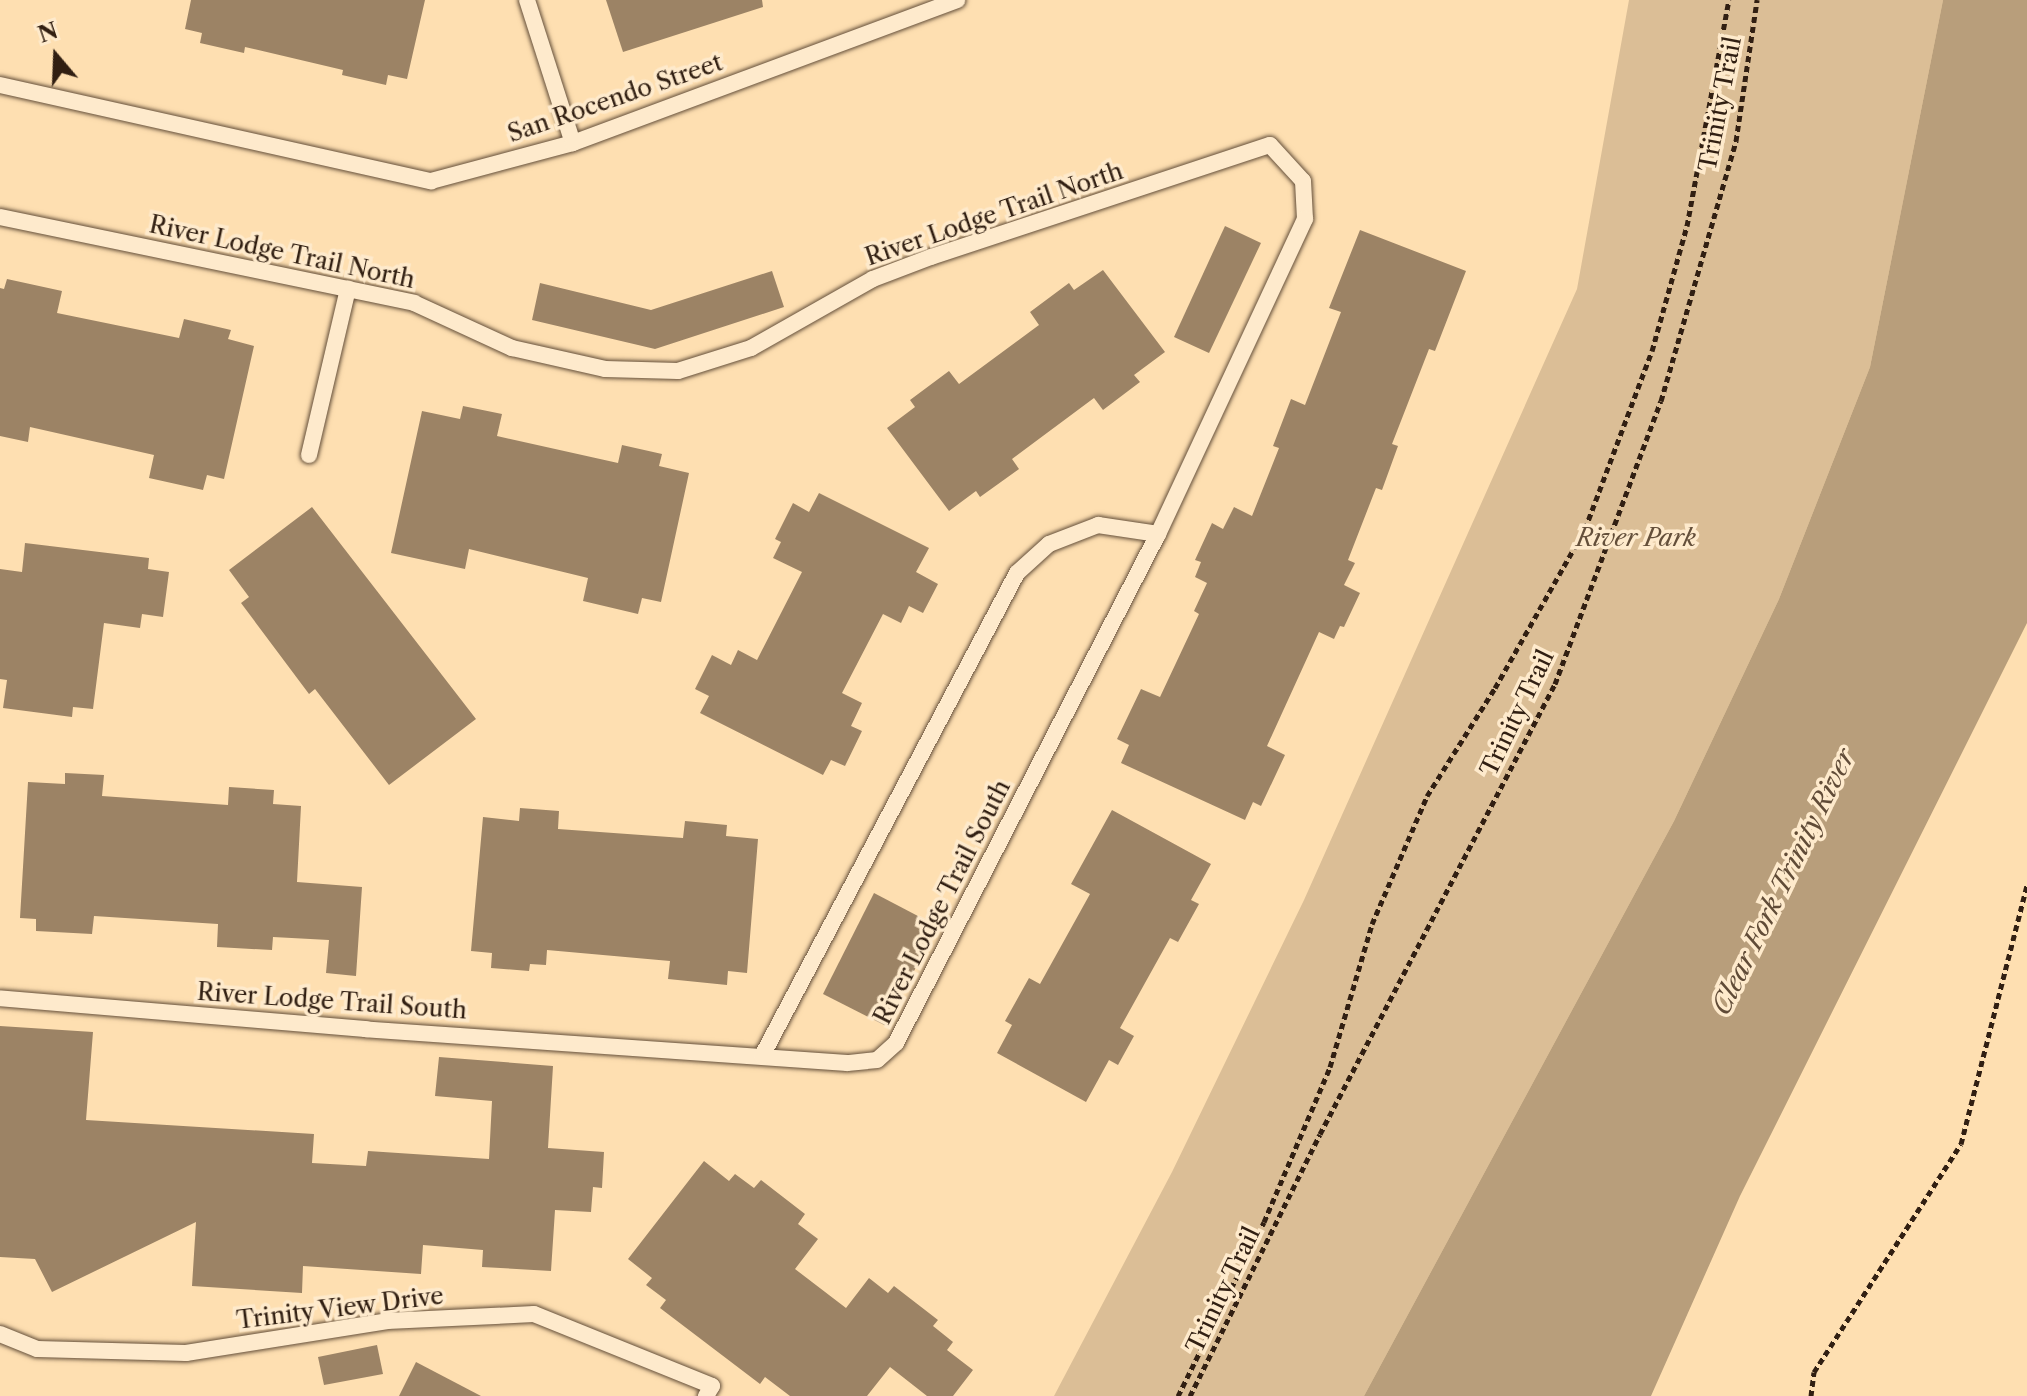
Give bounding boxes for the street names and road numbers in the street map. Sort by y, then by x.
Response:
street label: Trinity Trail [1693,33,1747,175]
street label: San Rocendo Street [504,48,726,148]
street label: River Lodge Trail North [861,156,1127,272]
street label: River Lodge Trail North [146,210,418,294]
street label: Trinity Trail [1474,645,1560,781]
street label: River Lodge Trail South [868,774,1016,1030]
street label: River Lodge Trail South [195,977,469,1025]
street label: Trinity Trail [1180,1222,1266,1358]
street label: Trinity View Drive [234,1281,446,1335]

